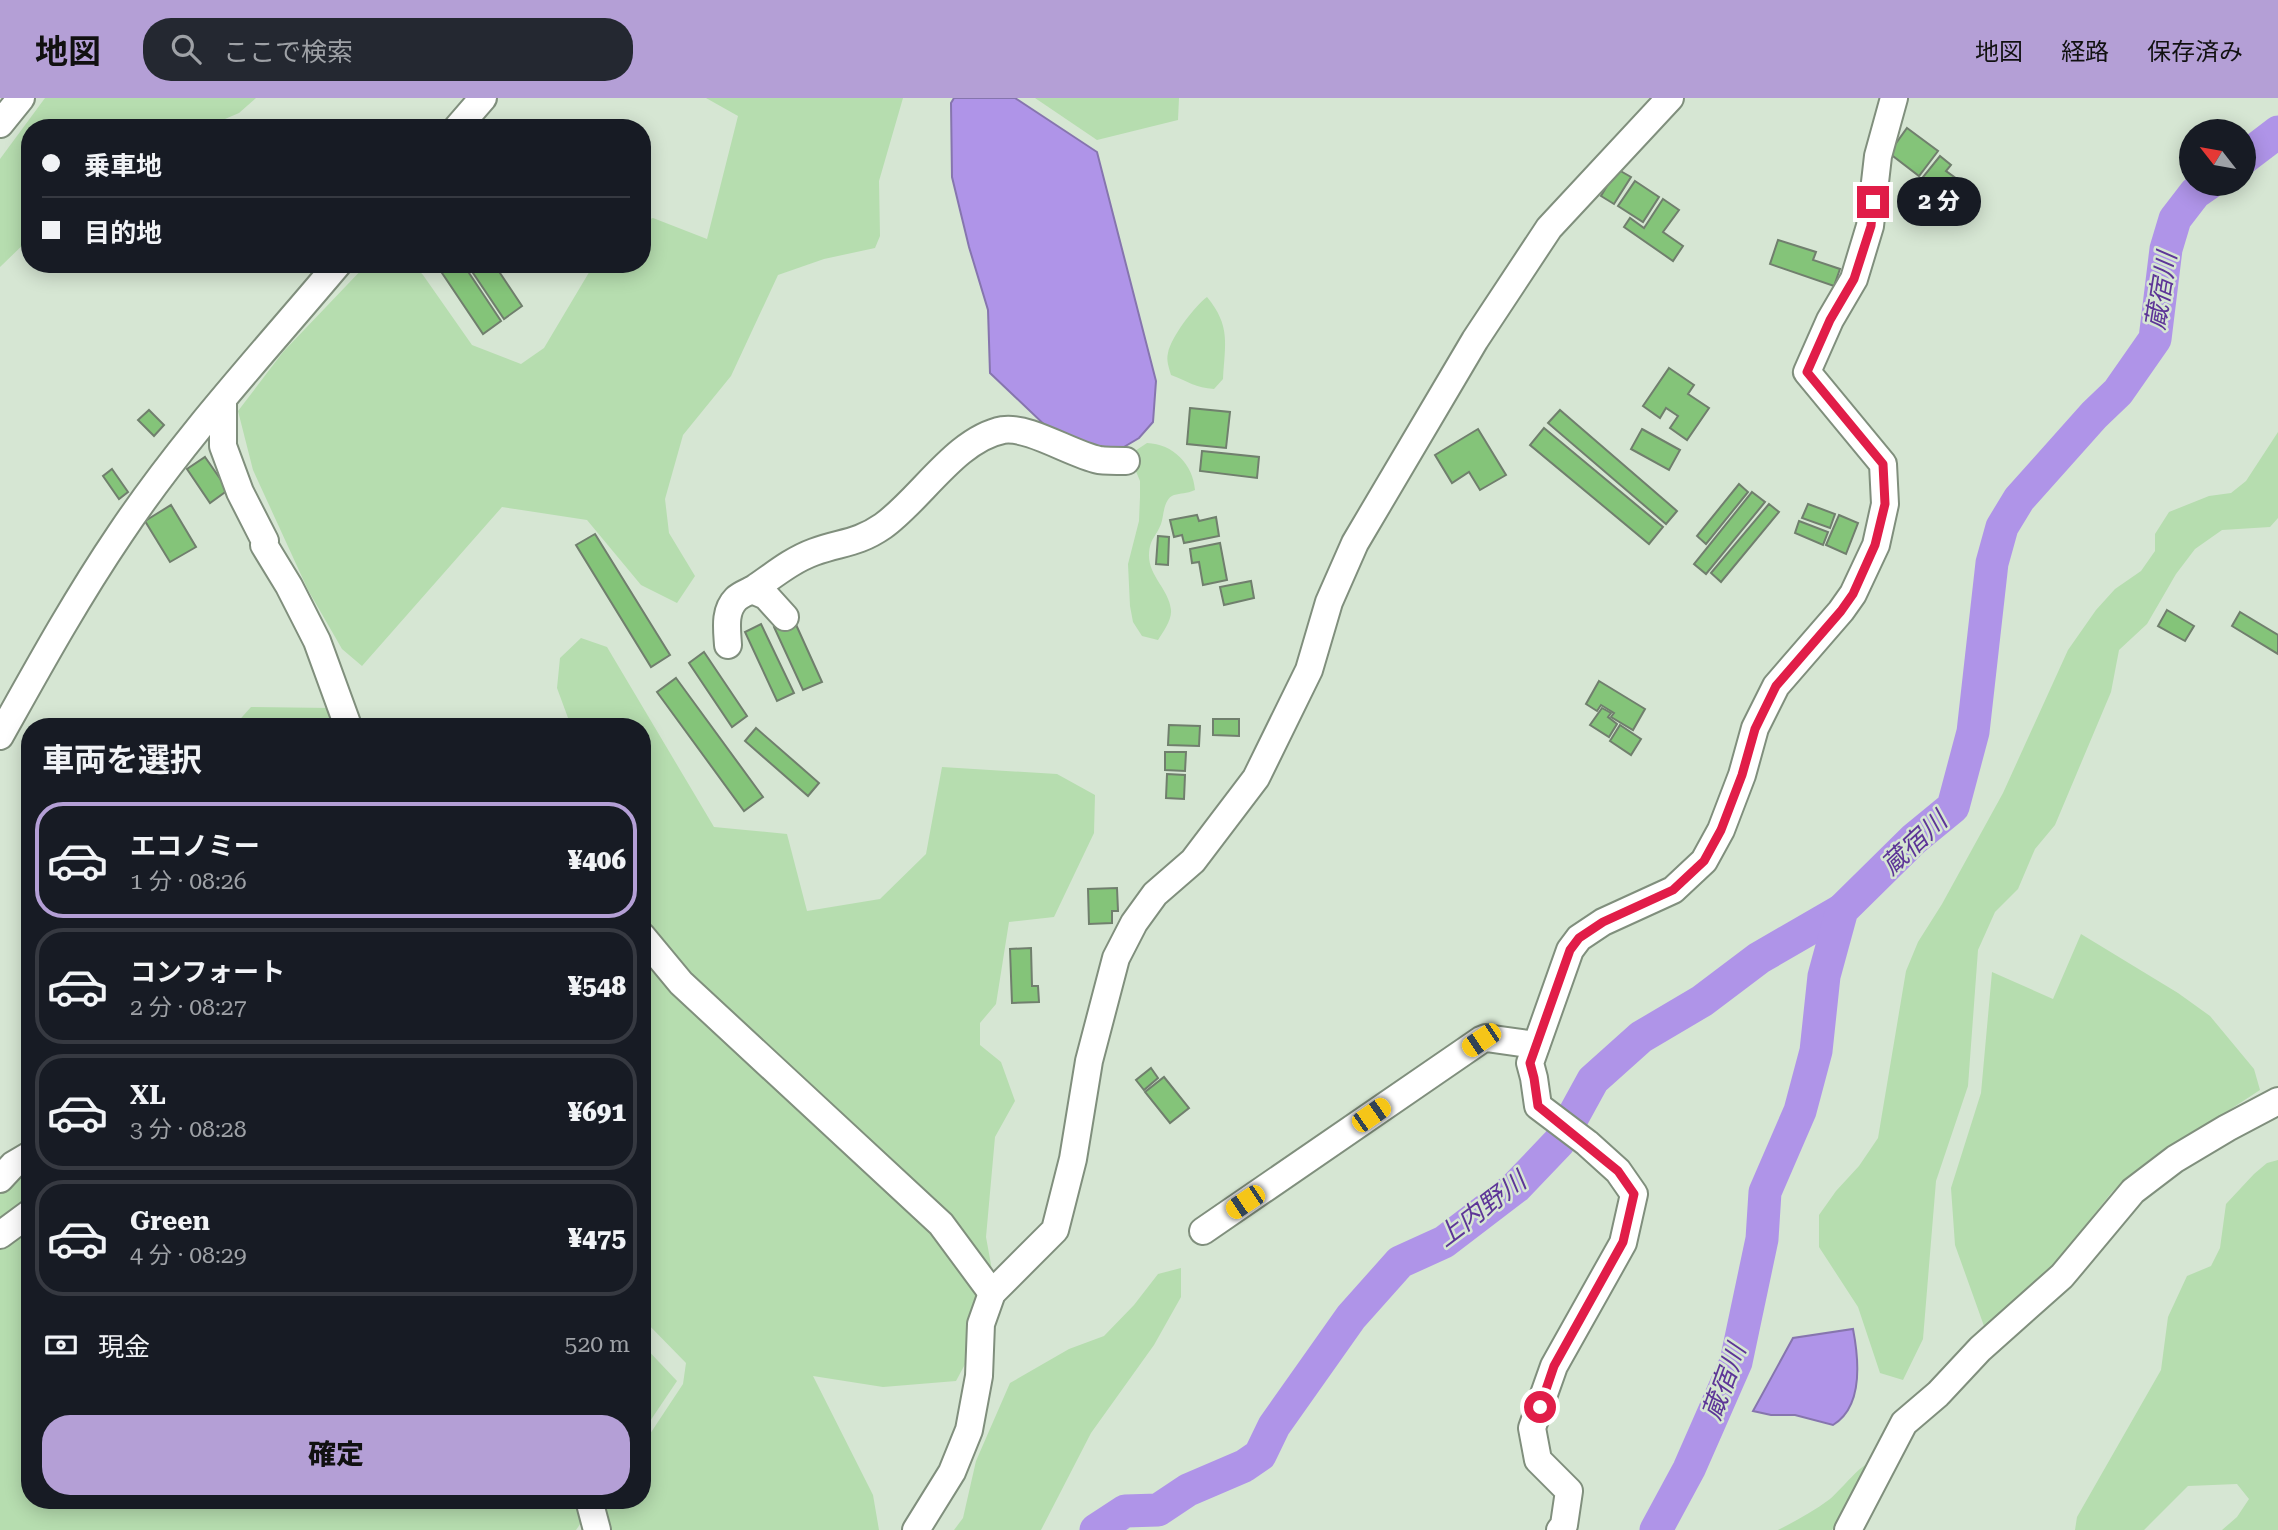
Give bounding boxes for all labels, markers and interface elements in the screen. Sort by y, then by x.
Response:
search box [143,18,633,81]
icon: search [167,30,205,68]
text: 地図 [35,32,101,71]
text: ここで検索 [223,37,353,67]
text: 地図 [1975,38,2023,66]
text: 経路 [2061,38,2109,66]
text: 保存済み [2147,38,2243,66]
north arrow [2179,119,2256,196]
map controls [2179,119,2256,196]
text: 乗車地 [84,151,162,181]
callout: 2 分 [1898,178,1982,226]
route end [1857,186,1889,218]
text: 2 分 [1918,188,1960,215]
text: 目的地 [84,218,162,248]
water label: 蔵宿川 [2140,247,2182,332]
text: 車両を選択 [42,741,202,779]
water label: 蔵宿川 [1875,803,1955,881]
icon: car [46,829,109,892]
text: エコノミー [130,831,260,861]
text: ¥406 [568,845,626,875]
text: 1 分 · 08:26 [130,868,247,895]
icon: car [46,955,109,1018]
text: コンフォート [130,957,285,987]
text: ¥548 [568,971,626,1001]
text: 2 分 · 08:27 [130,994,247,1021]
car [1458,1020,1505,1060]
text: XL [130,1080,166,1110]
icon: car [46,1081,109,1144]
car [1348,1094,1395,1136]
text: ¥691 [568,1097,626,1127]
text: 3 分 · 08:28 [130,1116,247,1143]
water label: 上内野川 [1430,1164,1534,1252]
car [1222,1182,1269,1222]
text: Green [130,1206,210,1236]
icon: car [46,1207,109,1270]
text: ¥475 [568,1223,626,1253]
text: 4 分 · 08:29 [130,1242,247,1269]
icon: cash [42,1326,80,1364]
text: 520 m [565,1331,630,1358]
text: 現金 [98,1332,150,1362]
water label: 蔵宿川 [1697,1337,1752,1424]
route start [1524,1391,1556,1423]
button: 確定 [42,1415,630,1495]

